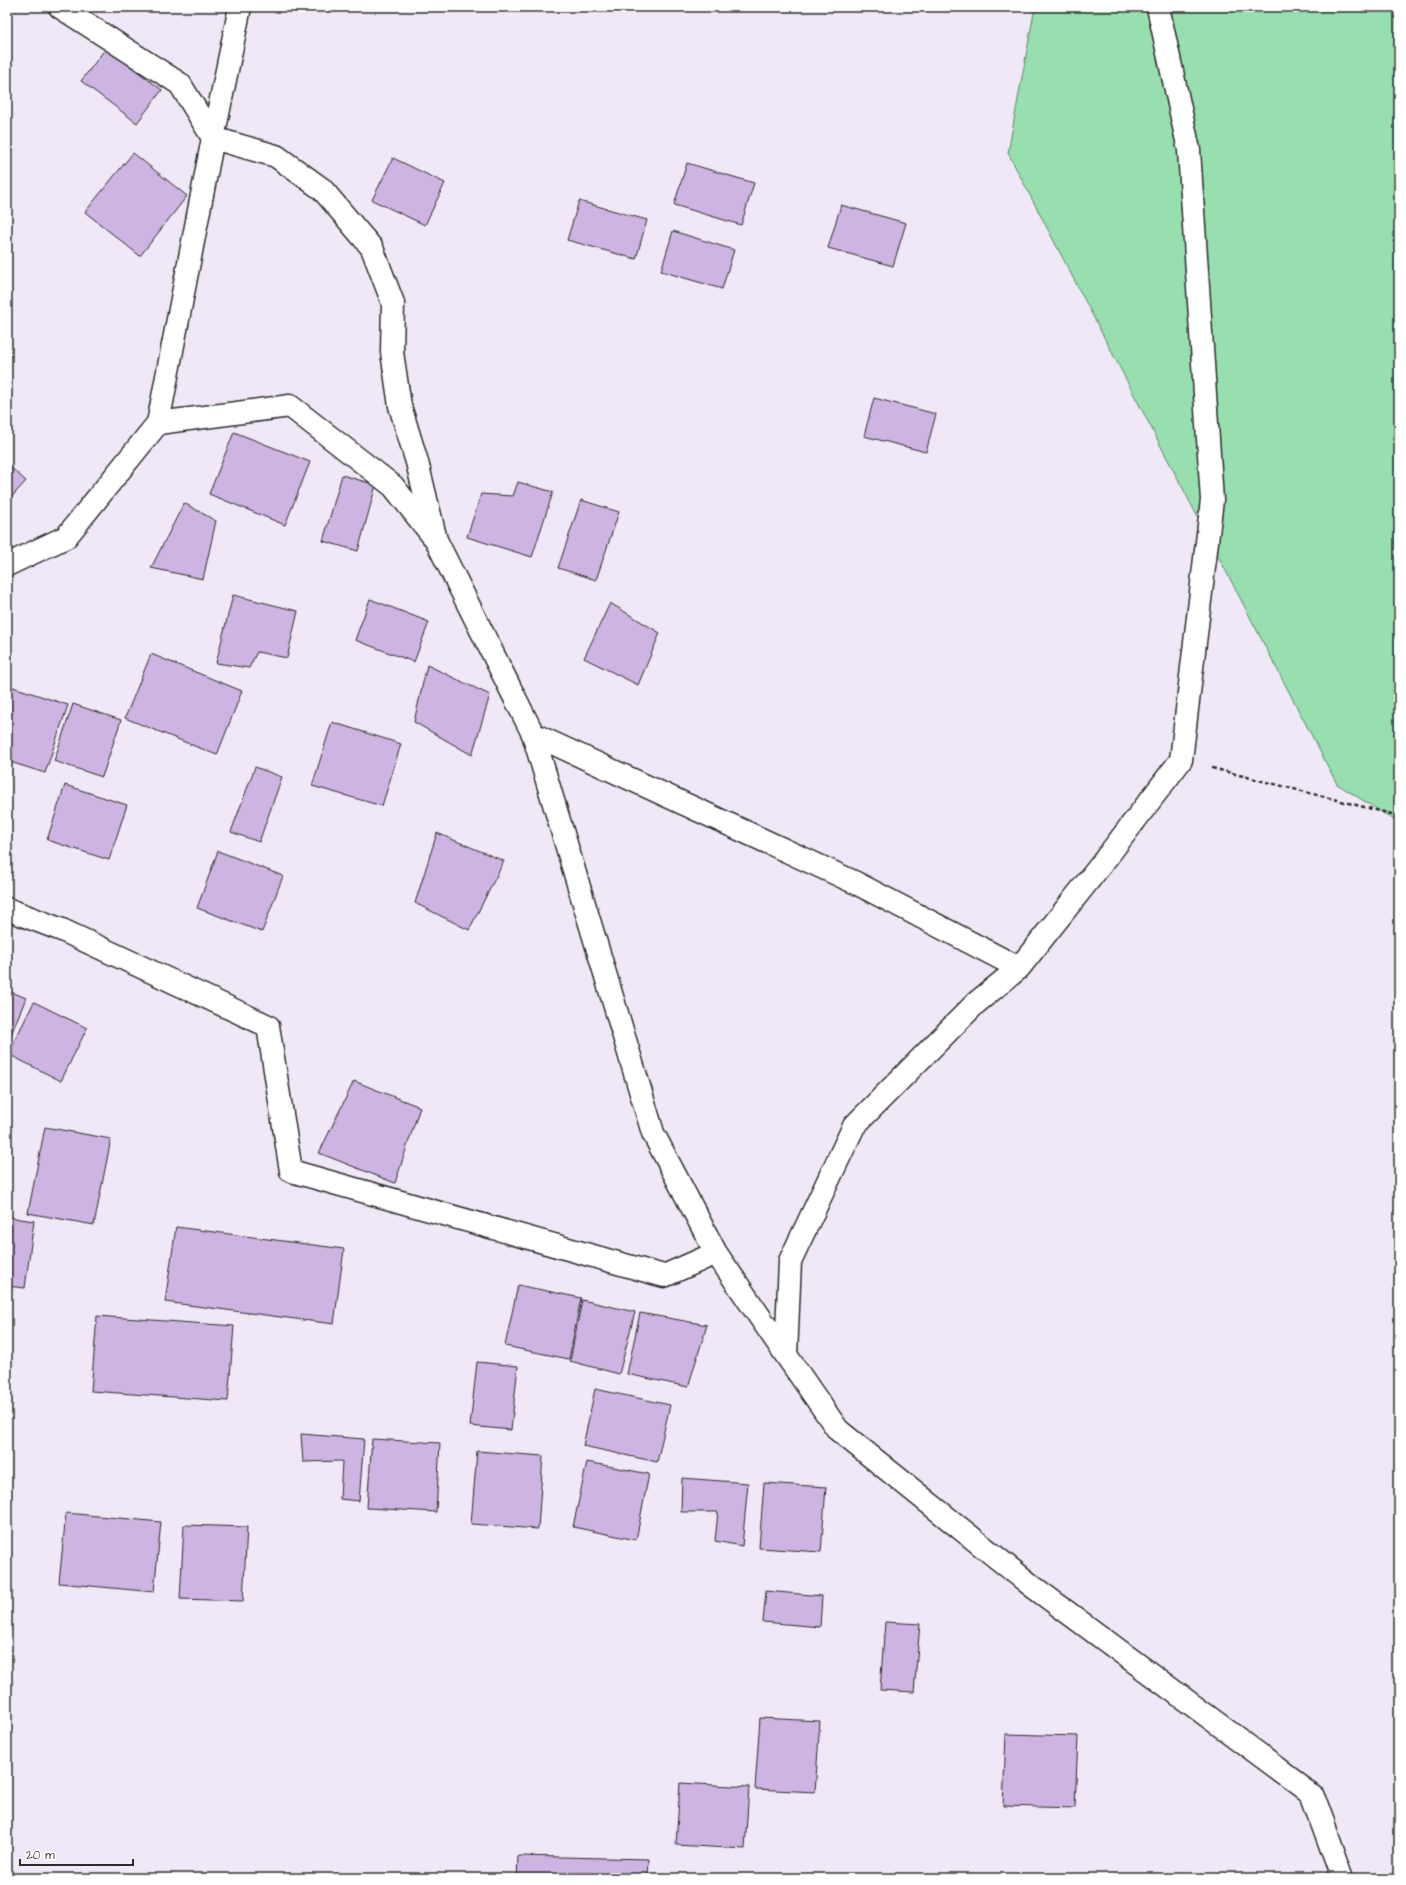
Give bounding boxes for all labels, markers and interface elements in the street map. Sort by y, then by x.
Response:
scale bar [20,1841,133,1867]
text: 20 m [26,1847,55,1864]

